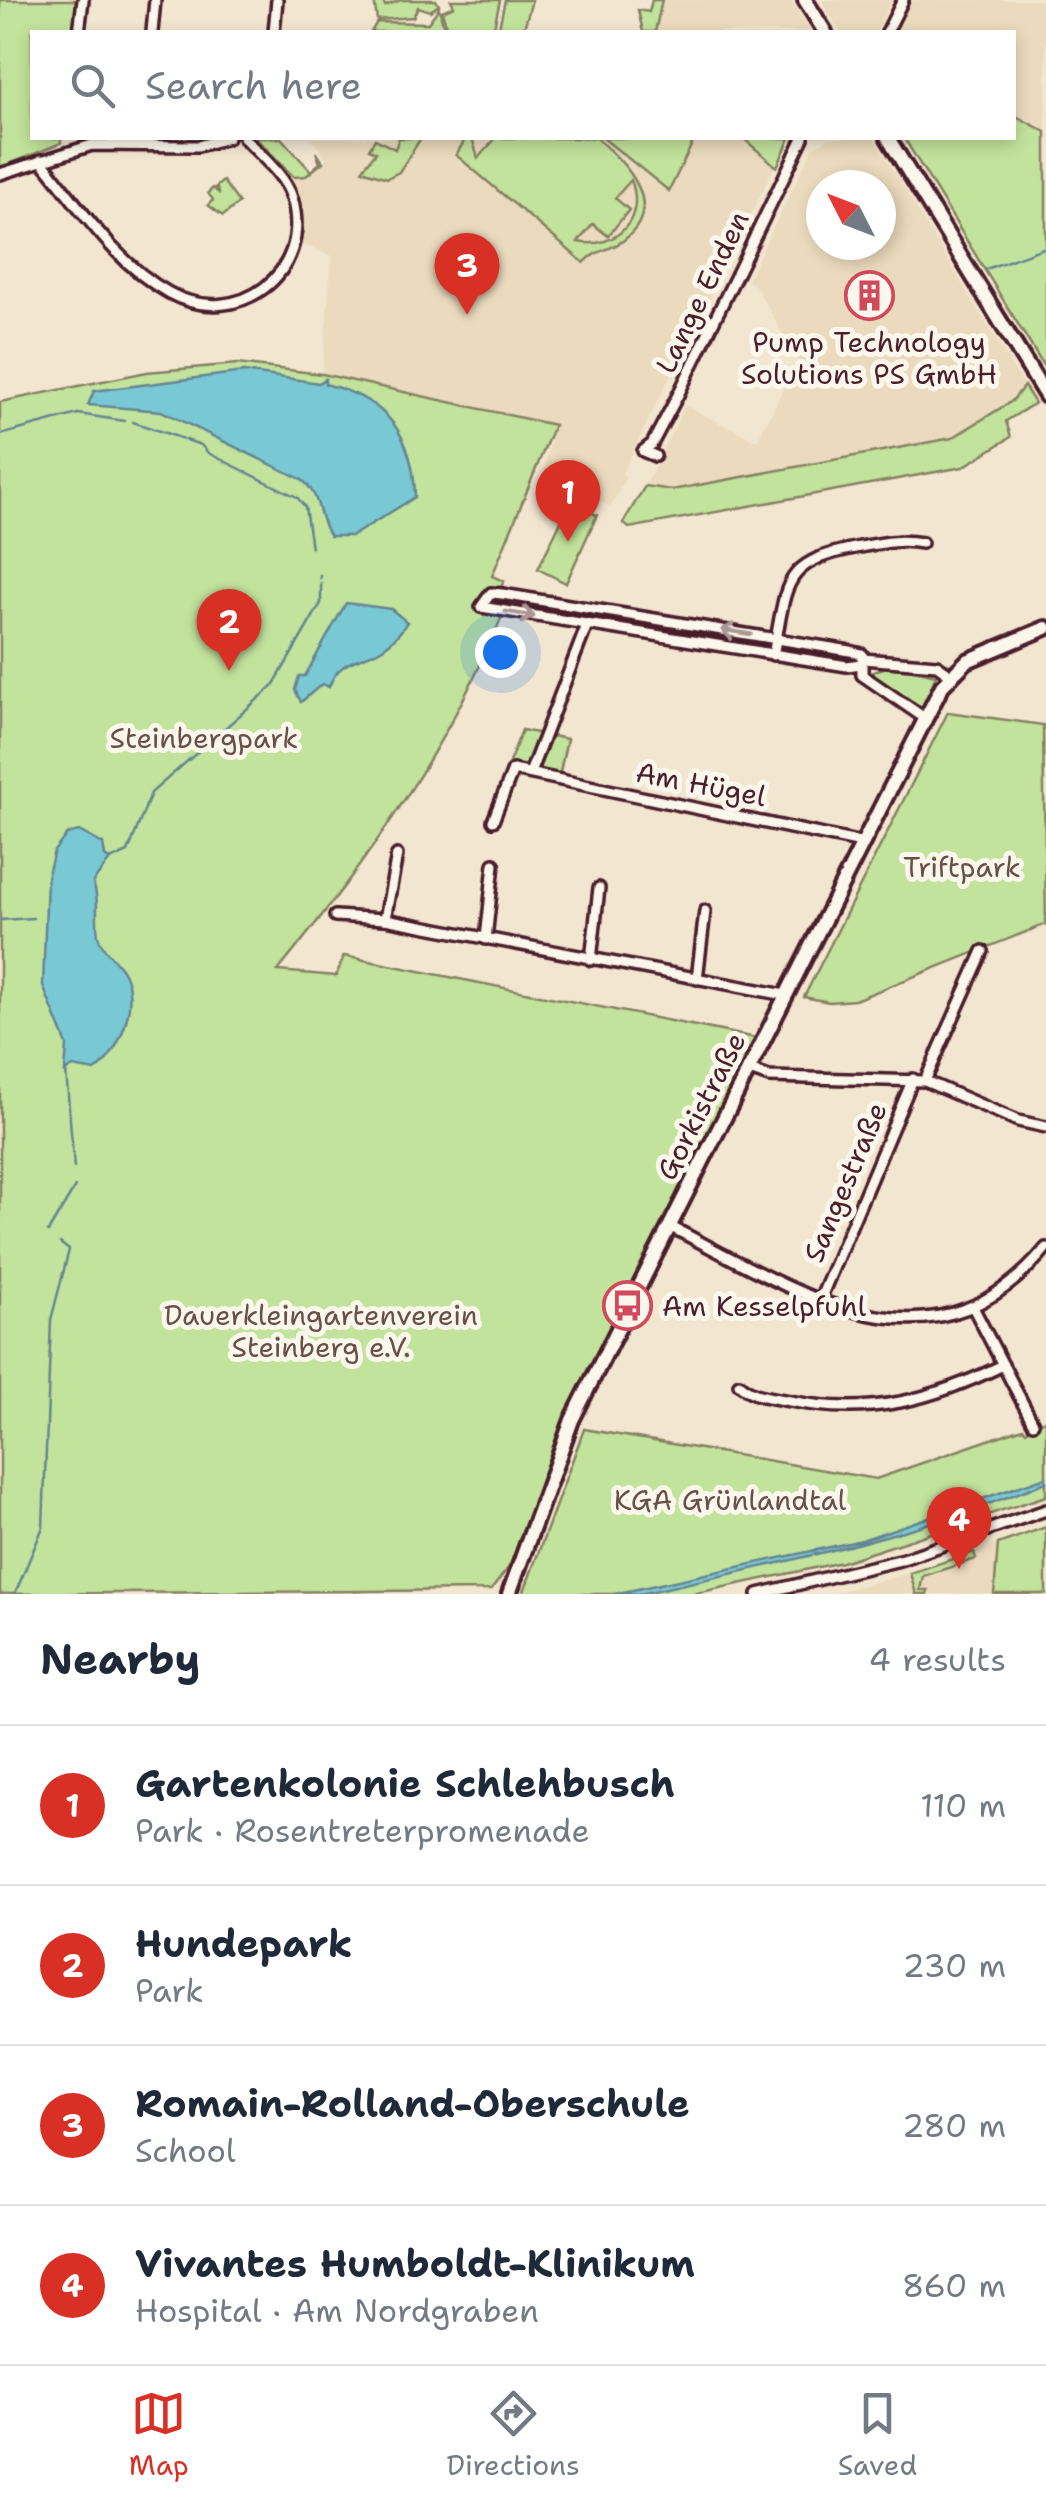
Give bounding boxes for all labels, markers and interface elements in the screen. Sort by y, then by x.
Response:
search box [30,30,1016,140]
icon: search [65,58,120,113]
text: Search here [145,60,362,111]
north arrow [806,170,896,260]
street label: Lange Enden [646,205,758,379]
pin: 3 [434,232,500,315]
building icon: Pump Technology Solutions PS GmbH [843,269,895,321]
place label: Pump Technology Solutions PS GmbH [741,323,997,393]
pin: 1 [536,460,600,542]
pin: 2 [196,588,262,671]
one-way arrow [504,605,536,624]
one-way arrow [721,622,753,641]
your location [475,627,526,678]
park label: Steinbergpark [110,719,298,757]
street label: Am Hügel [633,753,770,815]
park label: Triftpark [903,848,1021,886]
street label: Gorkistraße [648,1026,754,1186]
street label: Sangestraße [794,1096,896,1268]
bus stop icon: Am Kesselpfuhl [601,1280,653,1332]
place label: Am Kesselpfuhl [662,1287,867,1325]
park label: Dauerkleingartenverein Steinberg e.V. [164,1296,478,1366]
park label: KGA Grünlandtal [614,1481,847,1519]
pin: 4 [926,1486,992,1569]
text: Nearby [40,1631,200,1687]
text: 4 results [869,1638,1006,1681]
text: Gartenkolonie Schlehbusch [135,1758,675,1809]
text: 1 [65,1784,80,1827]
text: 110 m [920,1784,1006,1827]
text: Park · Rosentreterpromenade [135,1809,590,1852]
text: Hundepark [135,1918,353,1969]
text: 2 [61,1944,84,1987]
text: 230 m [903,1944,1006,1987]
text: Park [135,1969,204,2012]
text: Romain-Rolland-Oberschule [135,2078,690,2129]
text: 3 [61,2104,84,2147]
text: 280 m [902,2104,1006,2147]
text: School [135,2129,236,2172]
text: Vivantes Humboldt-Klinikum [135,2238,695,2289]
text: 4 [61,2264,84,2307]
text: 860 m [902,2264,1006,2307]
text: Hospital · Am Nordgraben [135,2289,539,2332]
tab: Map [129,2386,189,2484]
tab: Directions [446,2386,580,2484]
tab: Saved [838,2386,917,2484]

